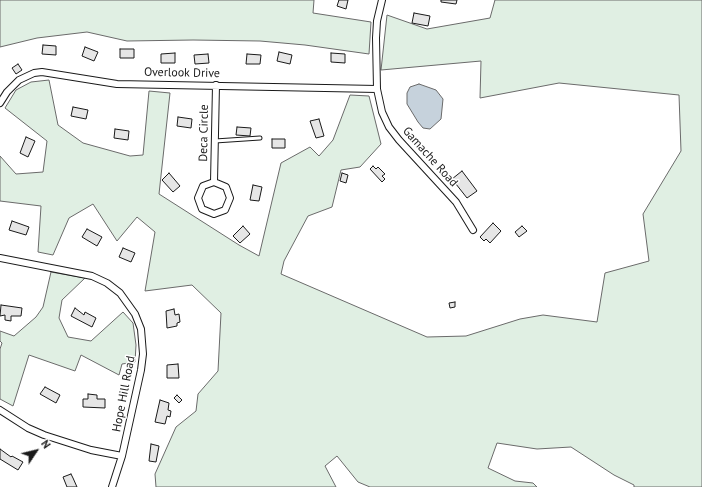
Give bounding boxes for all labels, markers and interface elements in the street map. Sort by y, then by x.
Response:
street label: Overlook Drive [144,65,220,81]
street label: Deca Circle [196,104,212,162]
street label: Gamache Road [399,124,461,190]
street label: Hope Hill Road [110,355,138,433]
north arrow [16,431,56,471]
text: N [38,437,54,451]

